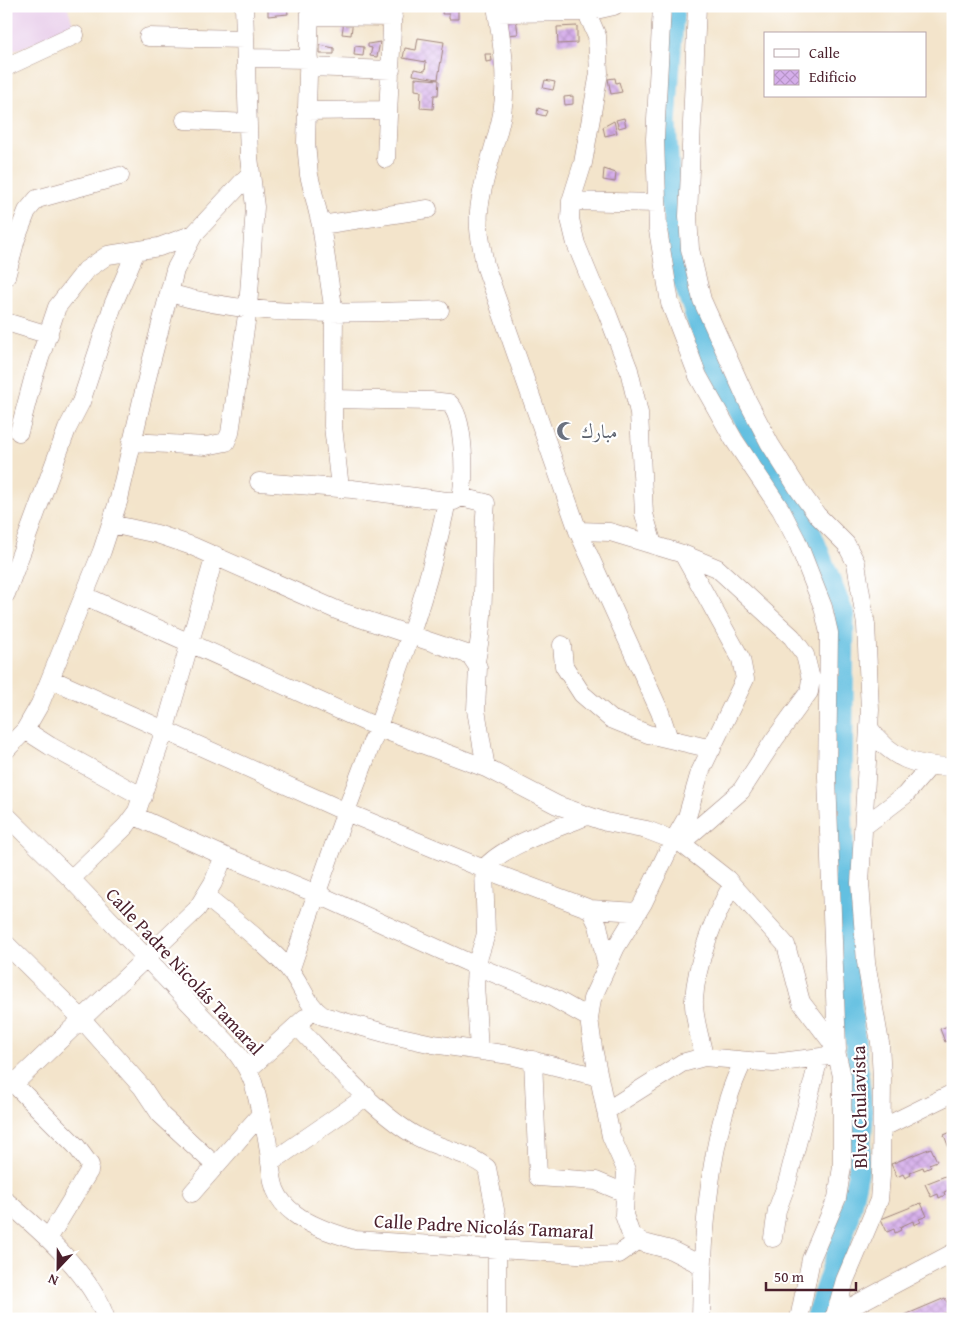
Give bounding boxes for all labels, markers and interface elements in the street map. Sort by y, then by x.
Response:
legend [764,32,926,98]
text: Calle [809,42,840,63]
text: Edificio [809,66,857,87]
place label: مبارك [581,417,617,445]
mosque icon: مبارك [555,420,577,442]
street label: Calle Padre Nicolás Tamaral [100,881,270,1061]
street label: Blvd Chulavista [844,1045,874,1169]
street label: Calle Padre Nicolás Tamaral [373,1206,595,1246]
north arrow [32,1242,82,1292]
scale bar [766,1260,856,1292]
text: 50 m [774,1266,805,1287]
text: N [44,1269,61,1291]

